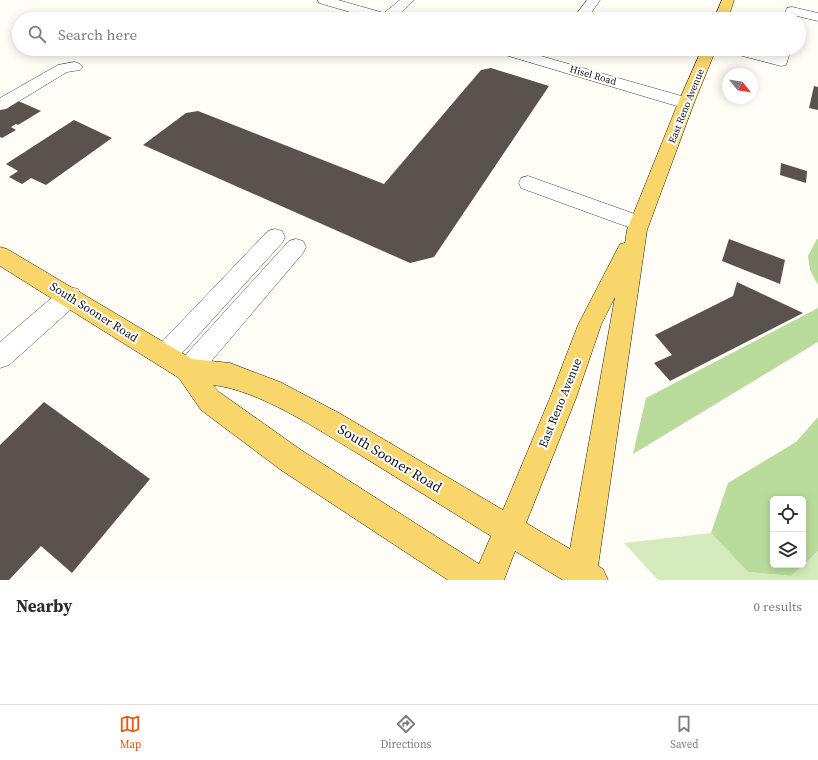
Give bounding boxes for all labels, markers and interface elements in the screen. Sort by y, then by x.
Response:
search box [12,12,806,56]
icon: search [26,23,48,45]
text: Search here [58,24,137,45]
street label: Hisel Road [568,62,618,88]
street label: East Reno Avenue [665,67,707,145]
north arrow [722,68,758,104]
street label: South Sooner Road [47,278,141,346]
street label: East Reno Avenue [535,356,585,450]
street label: South Sooner Road [334,419,446,497]
map controls [770,496,806,568]
button: locate [770,496,806,532]
button: layers [770,532,806,568]
text: Nearby [16,594,72,618]
text: 0 results [754,598,802,615]
tab: Map [119,713,141,752]
tab: Directions [380,713,431,752]
tab: Saved [670,713,699,752]

